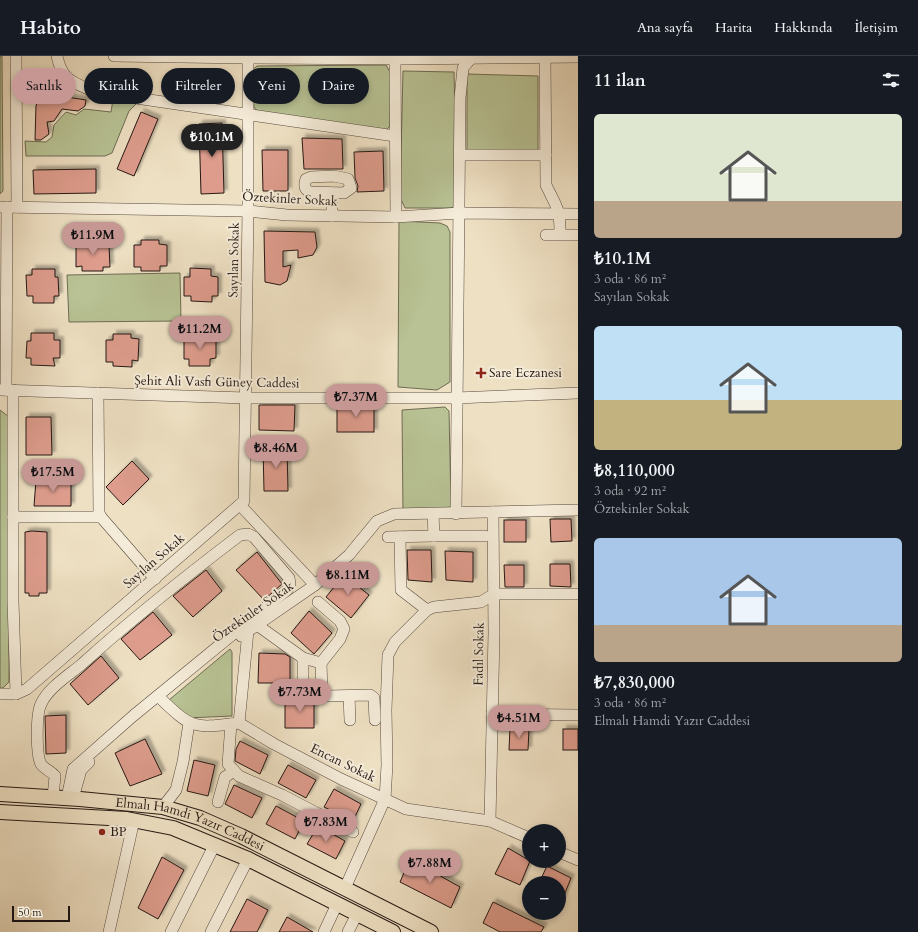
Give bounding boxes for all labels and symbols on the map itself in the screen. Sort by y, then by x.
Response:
pin: ₺10.1M [179,124,245,158]
street label: Öztekinler Sokak [242,188,338,210]
pin: ₺11.9M [60,222,126,256]
street label: Sayılan Sokak [224,222,244,298]
pin: ₺11.2M [167,316,233,350]
place label: Sare Eczanesi [489,364,562,382]
marker: Sare Eczanesi [476,368,486,378]
street label: Şehit Ali Vasfi Güney Caddesi [134,372,300,392]
pin: ₺7.37M [323,384,389,418]
pin: ₺8.46M [243,435,309,469]
pin: ₺17.5M [20,459,86,493]
street label: Sayılan Sokak [120,529,188,593]
pin: ₺8.11M [315,562,381,596]
street label: Öztekinler Sokak [209,577,297,647]
street label: Fadıl Sokak [469,622,489,686]
pin: ₺7.73M [267,679,333,713]
pin: ₺4.51M [486,705,552,739]
street label: Encan Sokak [307,739,379,787]
street label: Elmalı Hamdi Yazır Caddesi [115,793,268,856]
pin: ₺7.83M [293,809,359,843]
place label: BP [110,823,127,841]
marker: BP [97,827,107,837]
pin: ₺7.88M [397,850,463,884]
scale bar [12,904,70,923]

